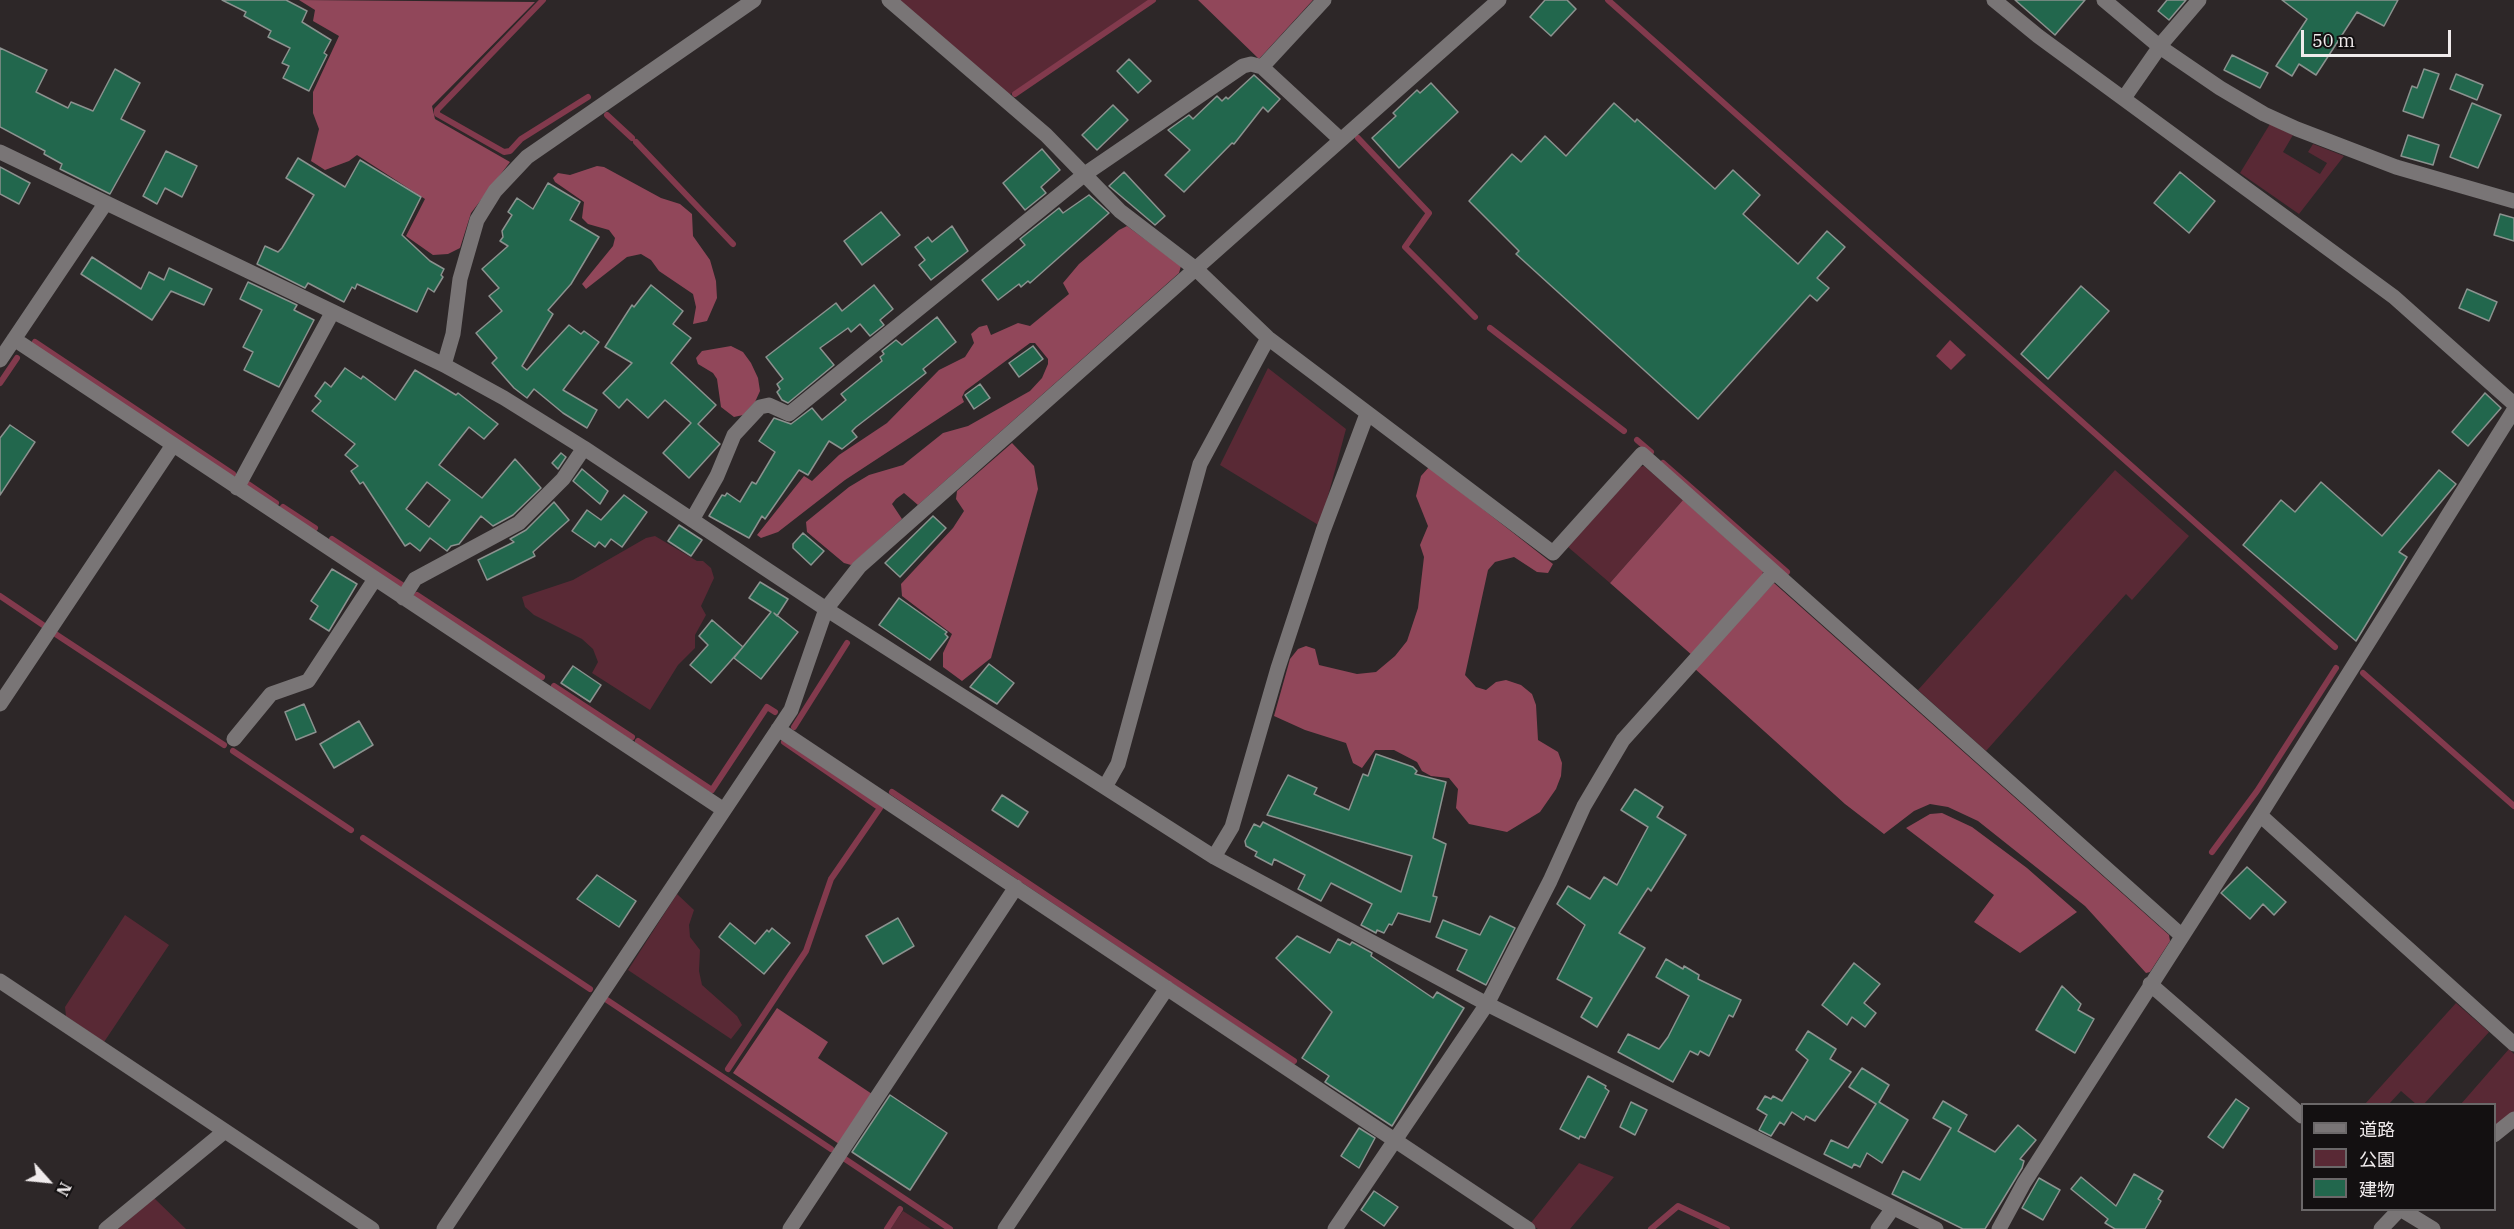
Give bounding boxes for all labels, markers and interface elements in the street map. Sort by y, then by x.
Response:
scale bar [2304,18,2454,56]
text: 50 m [2312,29,2355,52]
legend [2301,1103,2496,1211]
text: 道路 [2359,1118,2395,1141]
text: 公園 [2359,1148,2395,1171]
north arrow [18,1151,78,1211]
text: 建物 [2359,1178,2395,1201]
text: N [52,1179,76,1199]

